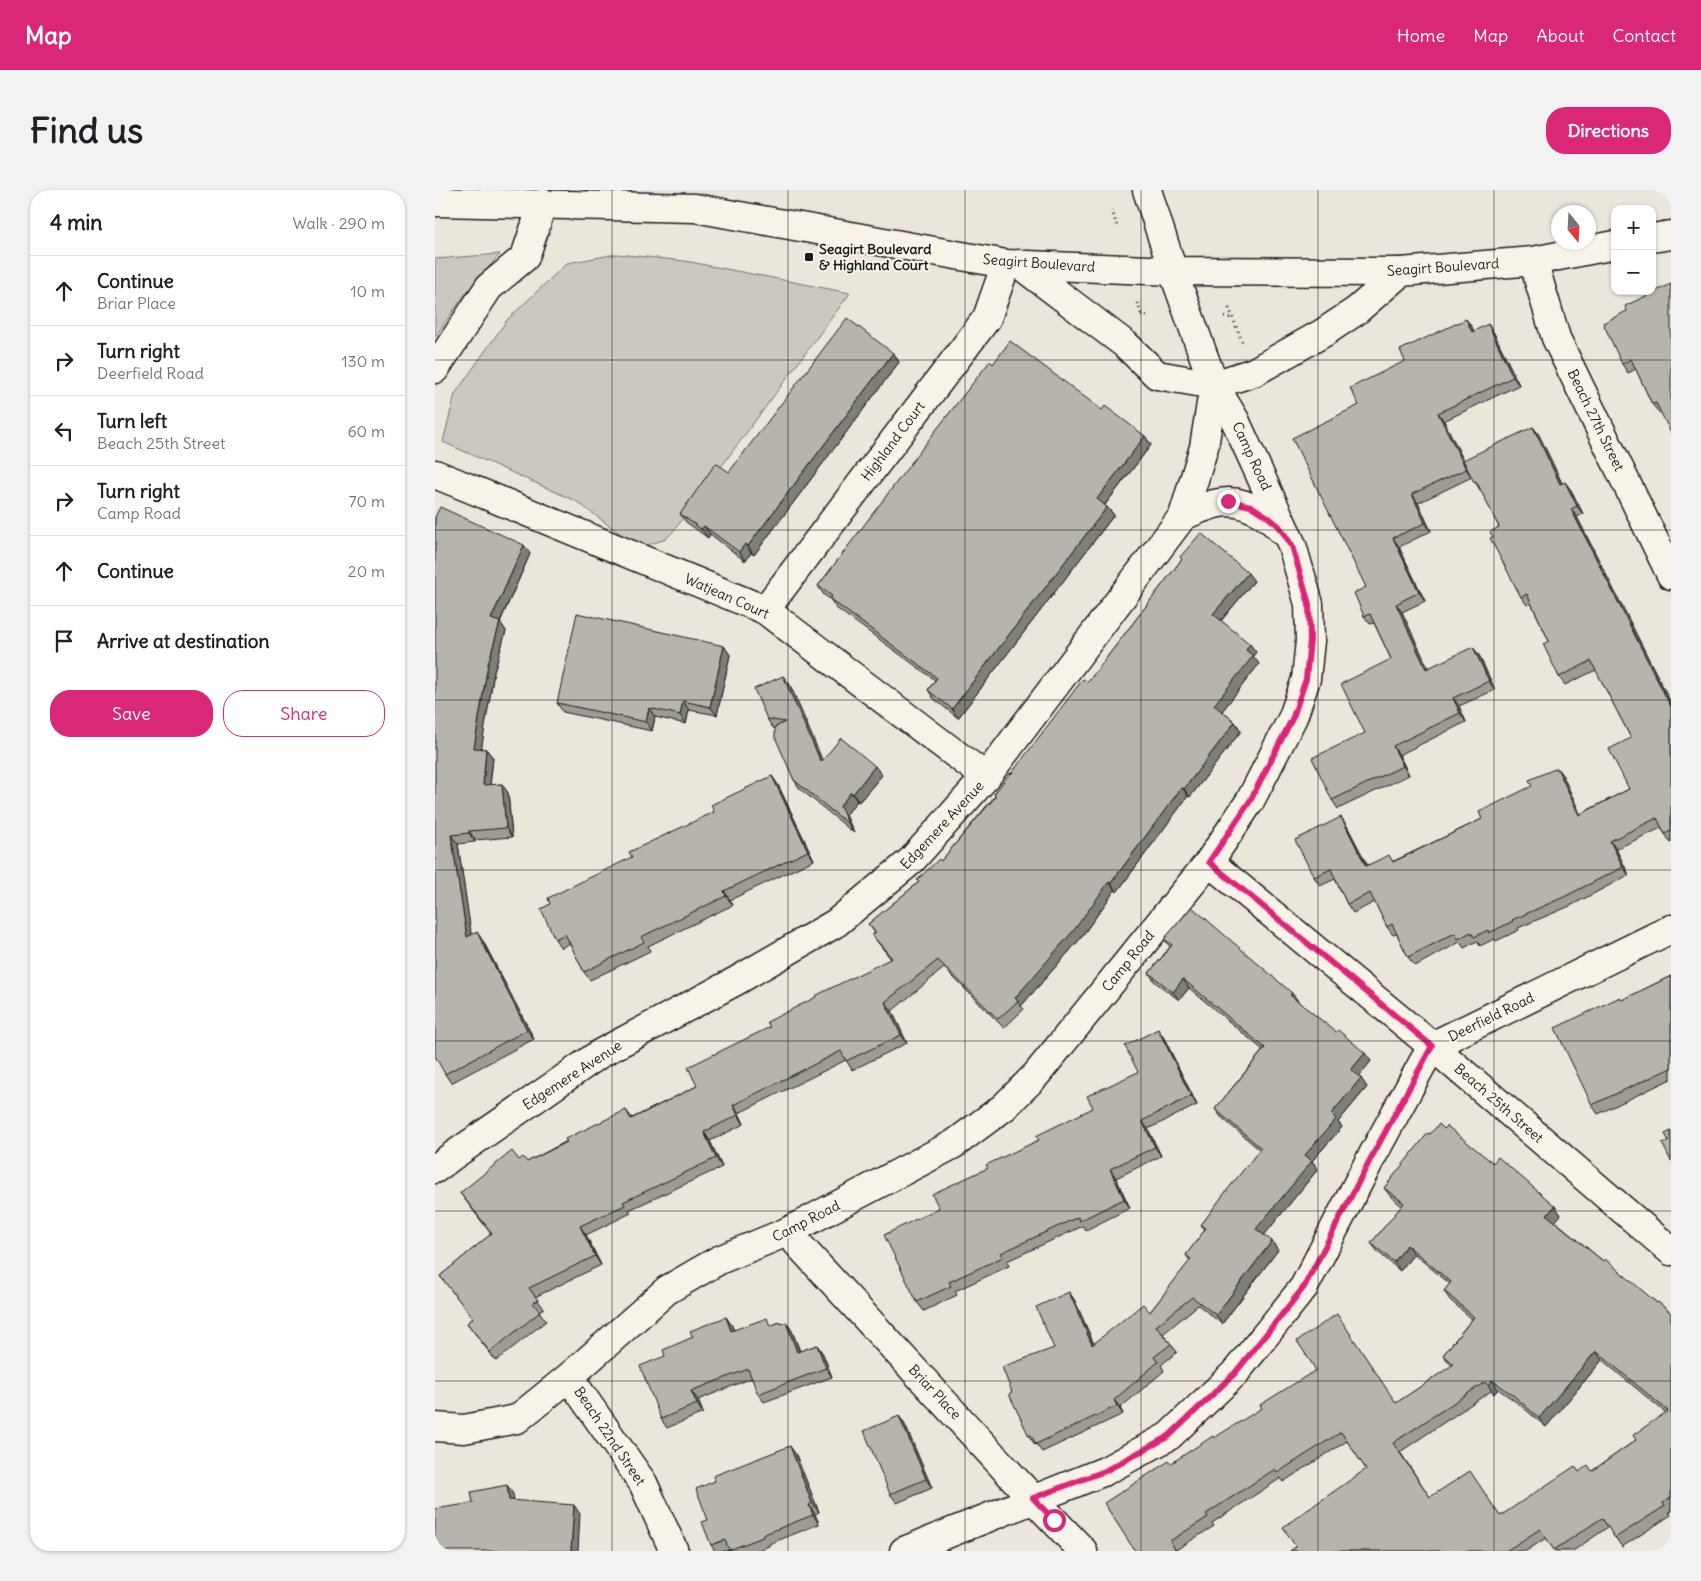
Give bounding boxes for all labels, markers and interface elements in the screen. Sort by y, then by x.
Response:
text: Map [25,20,72,50]
text: Home [1397,24,1445,47]
text: Map [1473,24,1508,47]
text: About [1536,24,1584,47]
text: Contact [1612,24,1676,47]
button: Directions [1546,107,1671,154]
text: Find us [30,108,143,152]
north arrow [1551,205,1596,250]
map controls [1611,205,1656,295]
button: + [1611,205,1656,250]
text: 4 min [50,209,102,236]
text: Walk · 290 m [293,213,385,233]
place label: Seagirt Boulevard & Highland Court [819,240,932,274]
street label: Seagirt Boulevard [982,250,1096,276]
button: − [1611,250,1656,295]
marker: Seagirt Boulevard & Highland Court [803,251,815,263]
street label: Seagirt Boulevard [1386,254,1500,280]
text: Continue [97,269,174,293]
icon: ahead [50,277,78,305]
text: 10 m [350,281,385,301]
text: Briar Place [97,293,176,313]
text: Turn right [97,339,180,363]
icon: right [50,347,78,375]
text: 130 m [341,351,385,371]
text: Deerfield Road [97,363,204,383]
street label: Beach 27th Street [1564,366,1629,474]
street label: Highland Court [857,397,929,485]
text: Turn left [97,409,167,433]
icon: left [50,417,78,445]
street label: Camp Road [1228,419,1276,493]
text: 60 m [347,421,385,441]
text: Beach 25th Street [97,433,225,453]
text: Turn right [97,479,180,503]
icon: right [50,487,78,515]
route end [1217,490,1240,513]
text: 70 m [349,491,385,511]
text: Camp Road [97,503,181,523]
icon: ahead [50,557,78,585]
text: Continue [97,559,174,583]
text: 20 m [348,561,385,581]
street label: Watjean Court [682,569,772,623]
icon: arrive [50,627,78,655]
text: Arrive at destination [97,629,270,653]
button: Save [50,690,213,737]
button: Share [223,690,385,737]
street label: Edgemere Avenue [896,777,988,873]
street label: Camp Road [1098,927,1158,995]
street label: Deerfield Road [1445,988,1537,1046]
street label: Edgemere Avenue [519,1036,625,1114]
street label: Beach 25th Street [1451,1059,1548,1147]
street label: Camp Road [769,1196,843,1246]
street label: Briar Place [905,1361,965,1423]
street label: Beach 22nd Street [570,1383,650,1489]
route start [1043,1509,1066,1532]

